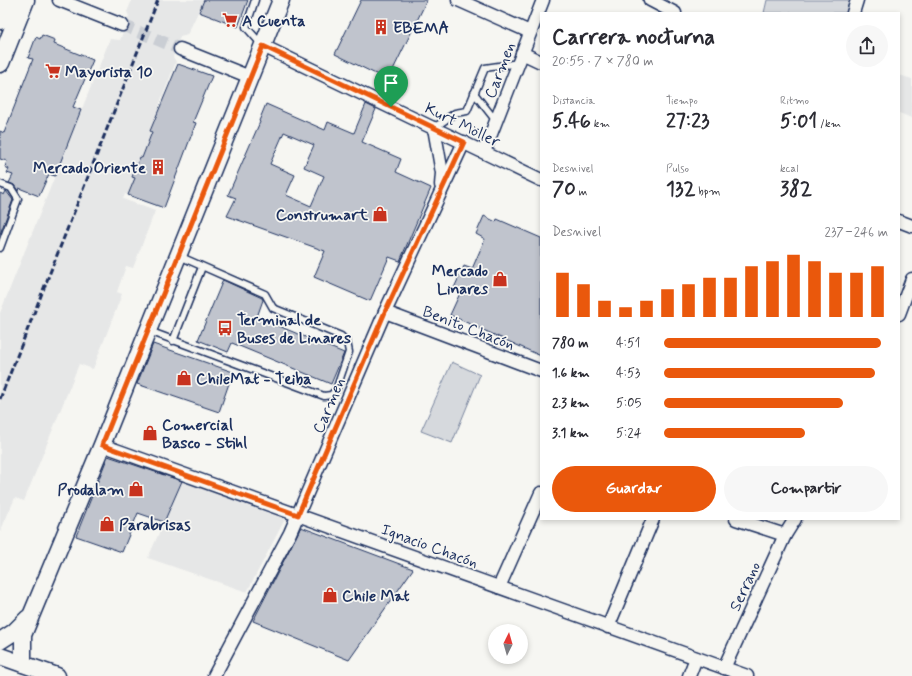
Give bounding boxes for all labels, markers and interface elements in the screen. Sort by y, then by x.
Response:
supermarket icon: A Cuenta [221,11,239,29]
place label: A Cuenta [242,11,306,32]
building icon: EBEMA [372,18,390,36]
place label: EBEMA [393,18,449,39]
text: Carrera nocturna [552,24,715,52]
button: share [846,25,888,67]
street label: Carmen [480,39,521,102]
text: 20:55 · 7 × 780 m [552,53,654,70]
supermarket icon: Mayorista 10 [44,62,62,80]
place label: Mayorista 10 [65,62,153,83]
pin [374,66,408,107]
icon: arrive [380,72,402,94]
text: Distancia [552,94,595,108]
text: Tiempo [666,94,698,108]
text: Ritmo [780,94,809,108]
street label: Kurt Möller [421,98,504,153]
text: 5.46 [552,108,591,135]
text: 27:23 [666,108,709,135]
text: 5:01 [780,108,817,135]
text: km [591,117,610,131]
text: /km [817,117,841,131]
place label: Mercado Oriente [33,158,146,179]
building icon: Mercado Oriente [149,158,167,176]
text: Desnivel [552,162,594,176]
text: Pulso [666,162,689,176]
text: kcal [780,162,798,176]
text: 70 [552,176,576,203]
text: 132 [666,176,695,203]
text: 382 [780,176,812,203]
text: m [576,185,587,199]
text: bpm [695,185,720,199]
place label: Construmart [276,205,369,226]
shop icon: Construmart [371,205,389,223]
text: Desnivel [552,224,601,241]
text: 237–246 m [825,224,888,241]
place label: Mercado Linares [432,261,489,300]
shop icon: Mercado Linares [491,270,509,288]
street label: Benito Chacón [419,301,518,356]
place label: Terminal de Buses de Linares [237,310,351,349]
bus stop icon: Terminal de Buses de Linares [216,319,234,337]
text: 780 m [552,335,589,352]
text: 4:51 [616,335,640,352]
text: 1.6 km [552,365,590,382]
text: 4:53 [616,365,640,382]
shop icon: ChileMat - Teiba [175,369,193,387]
place label: ChileMat - Teiba [196,369,311,390]
street label: Carmen [308,374,351,437]
text: 2.3 km [552,395,589,412]
text: 5:05 [616,395,641,412]
place label: Comercial Basco - Stihl [162,415,247,454]
shop icon: Comercial Basco - Stihl [141,424,159,442]
text: 3.1 km [552,425,589,442]
text: 5:24 [616,425,642,442]
button: Guardar [552,466,716,512]
button: Compartir [724,466,888,512]
place label: Prodalam [58,480,124,501]
shop icon: Prodalam [127,480,145,498]
shop icon: Parabrisas [98,515,116,533]
place label: Parabrisas [119,515,191,536]
street label: Ignacio Chacón [378,519,481,574]
street label: Serrano [725,558,766,615]
shop icon: Chile Mat [321,586,339,604]
place label: Chile Mat [342,586,410,607]
north arrow [488,624,528,664]
map controls [488,624,528,664]

